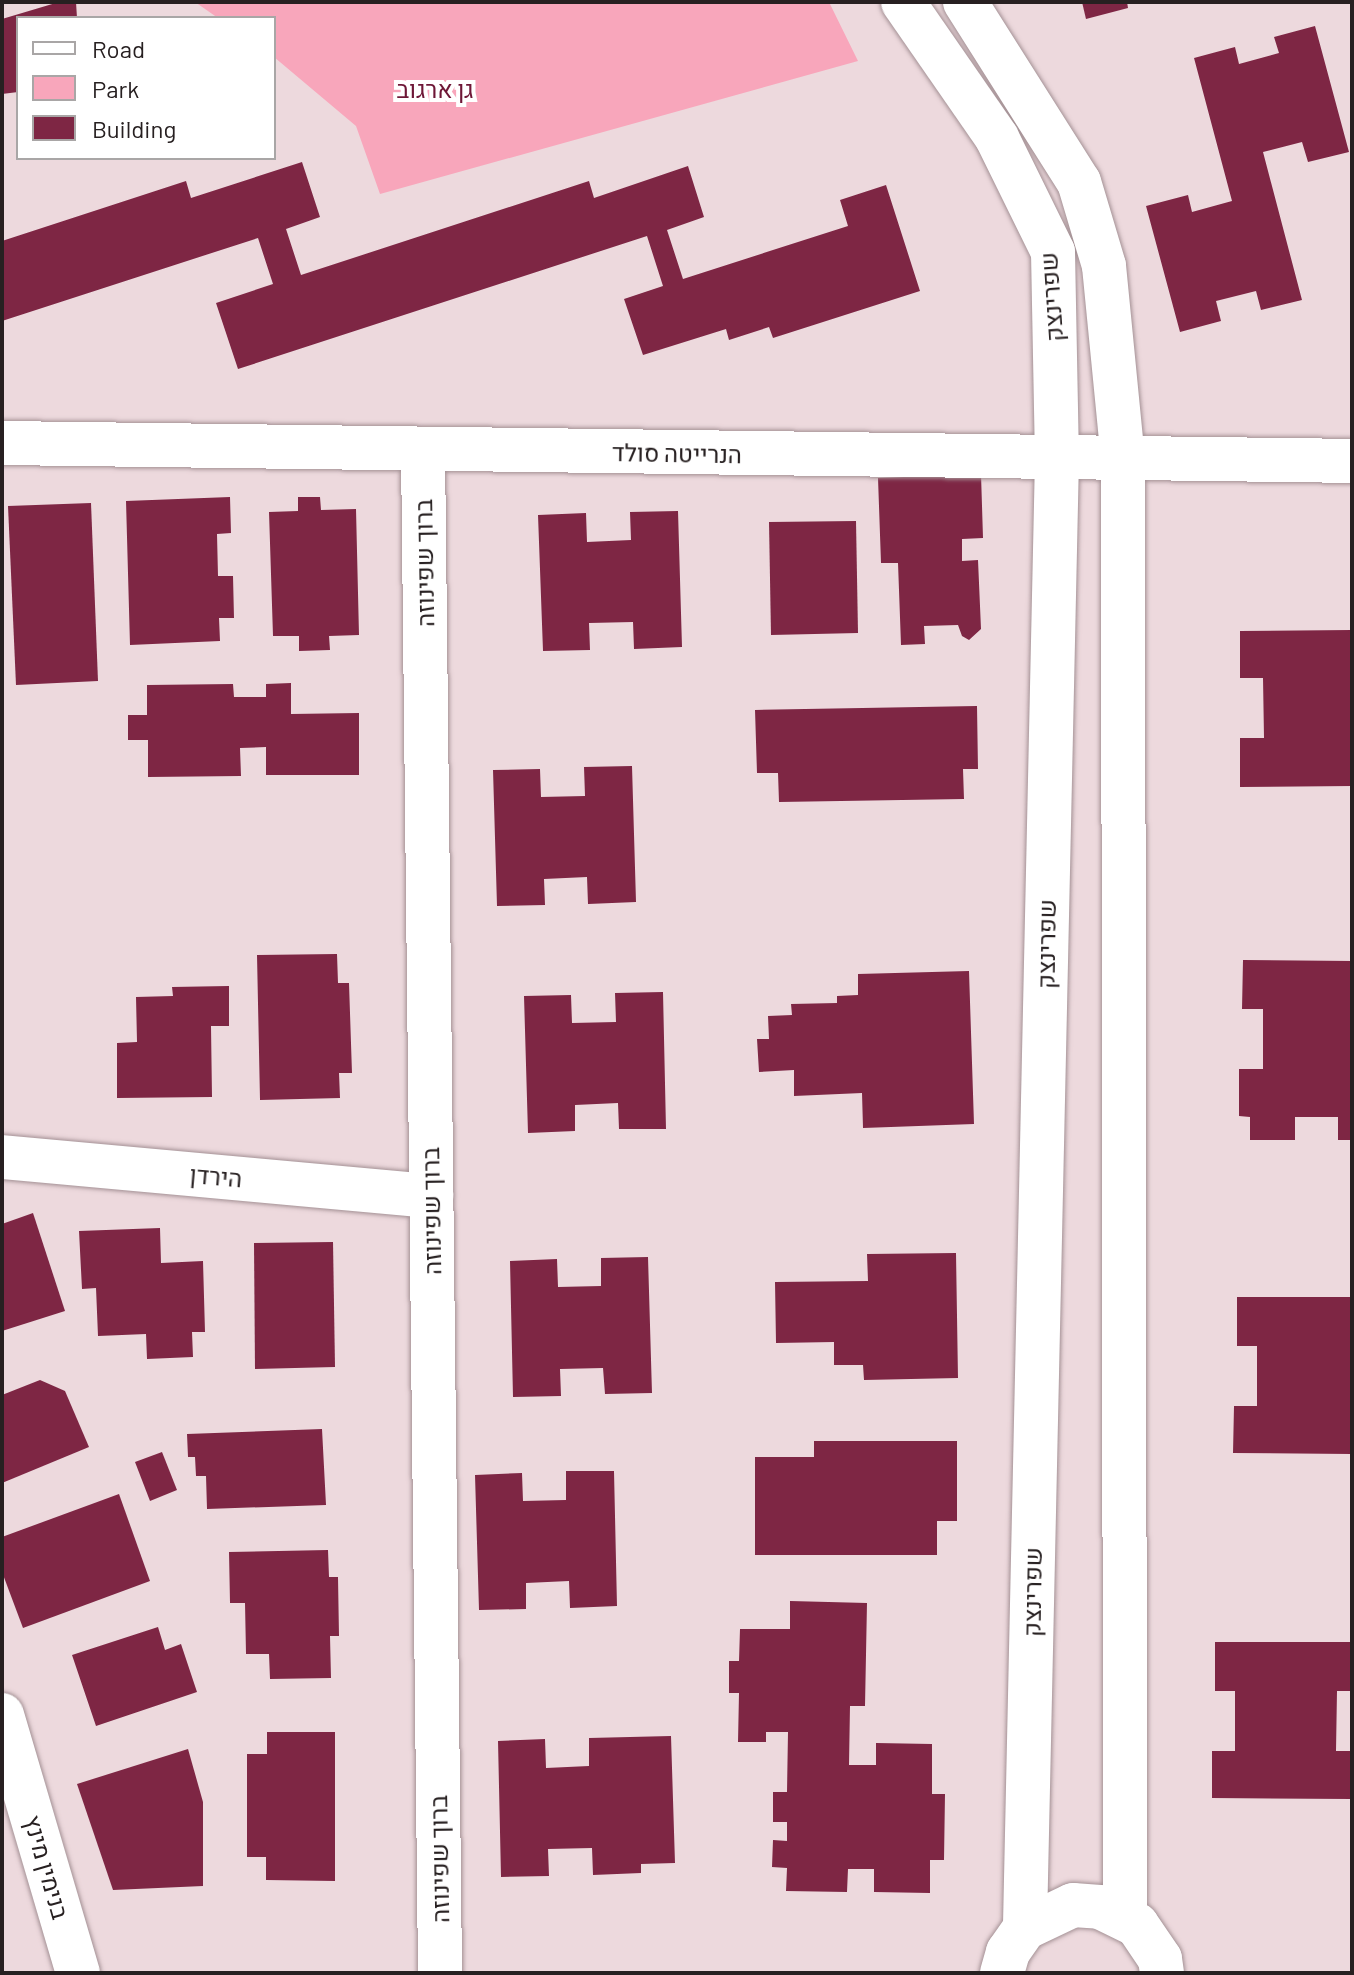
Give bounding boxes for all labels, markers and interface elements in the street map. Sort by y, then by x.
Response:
legend [16,16,276,160]
text: Road [92,34,145,63]
text: Park [92,74,139,103]
park label: גן ארגוב [396,75,474,103]
text: Building [92,114,176,143]
street label: שפרינצק [1034,251,1068,343]
street label: הנרייטה סולד [612,437,742,469]
street label: ברוך שפינוזה [408,499,440,627]
street label: שפרינצק [1031,899,1061,989]
street label: ברוך שפינוזה [415,1147,447,1275]
street label: הירדן [189,1159,243,1193]
street label: שפרינצק [1017,1547,1047,1637]
street label: ברוך שפינוזה [423,1795,455,1923]
street label: בנימין מינץ [18,1812,76,1922]

